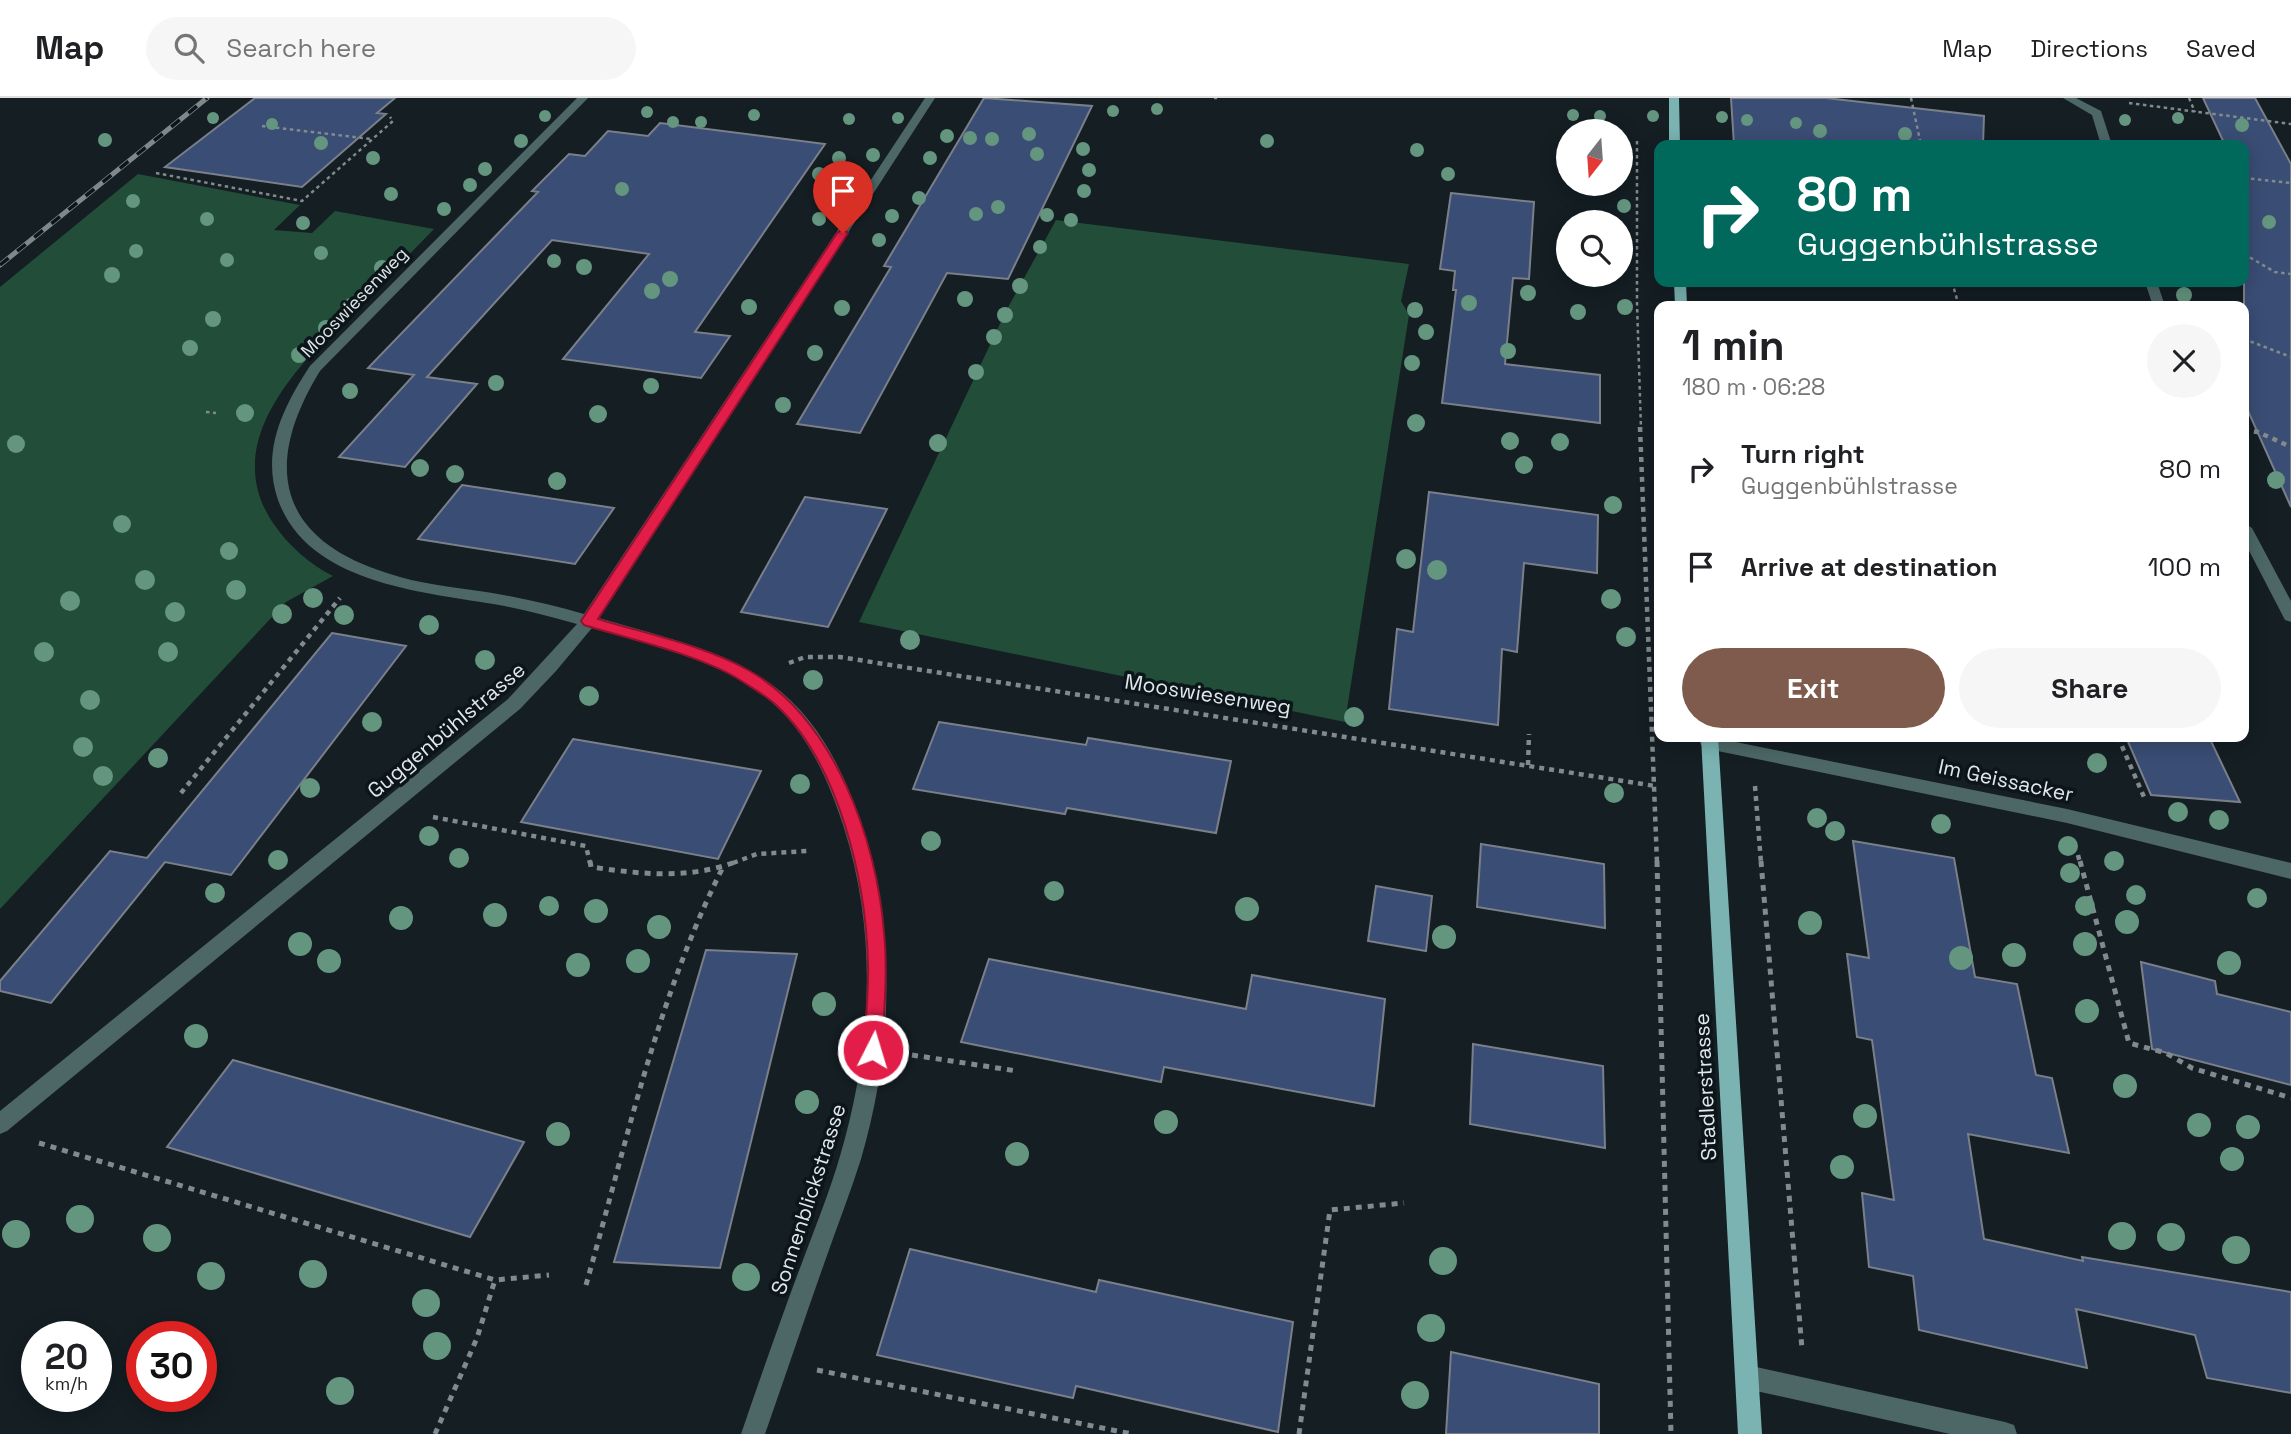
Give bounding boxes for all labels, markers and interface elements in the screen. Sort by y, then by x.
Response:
search box [146,17,636,80]
text: Map [35,27,104,69]
icon: search [170,29,208,67]
text: Search here [226,31,376,65]
text: Map [1942,33,1992,64]
text: Directions [2030,33,2148,64]
text: Saved [2186,33,2256,64]
north arrow [1556,119,1633,196]
map controls [1556,119,1633,287]
pin [813,161,873,233]
text: 80 m [1797,163,1912,225]
icon: right [1682,168,1773,259]
icon: arrive [824,172,862,210]
button: search [1556,210,1633,287]
text: Guggenbühlstrasse [1797,224,2099,264]
street label: Mooswiesenweg [296,242,412,362]
text: 1 min [1682,319,1785,372]
button: close [2147,324,2221,398]
text: 180 m · 06:28 [1682,372,1825,402]
text: Turn right [1741,437,1865,471]
icon: right [1682,450,1720,488]
text: 80 m [2159,452,2221,486]
text: Guggenbühlstrasse [1741,471,1958,501]
icon: arrive [1682,548,1720,586]
text: Arrive at destination [1741,550,1998,584]
text: 100 m [2148,550,2221,584]
button: Exit [1682,648,1945,728]
button: Share [1959,648,2221,728]
street label: Guggenbühlstrasse [361,656,531,804]
street label: Mooswiesenweg [1123,668,1293,720]
street label: Im Geissacker [1936,752,2076,808]
position arrow [836,1013,910,1087]
street label: Stadlerstrasse [1688,1013,1722,1161]
street label: Sonnenblickstrasse [764,1100,852,1298]
speed limit sign: 30 [126,1321,217,1412]
text: 20 [45,1335,88,1379]
text: km/h [45,1372,88,1395]

